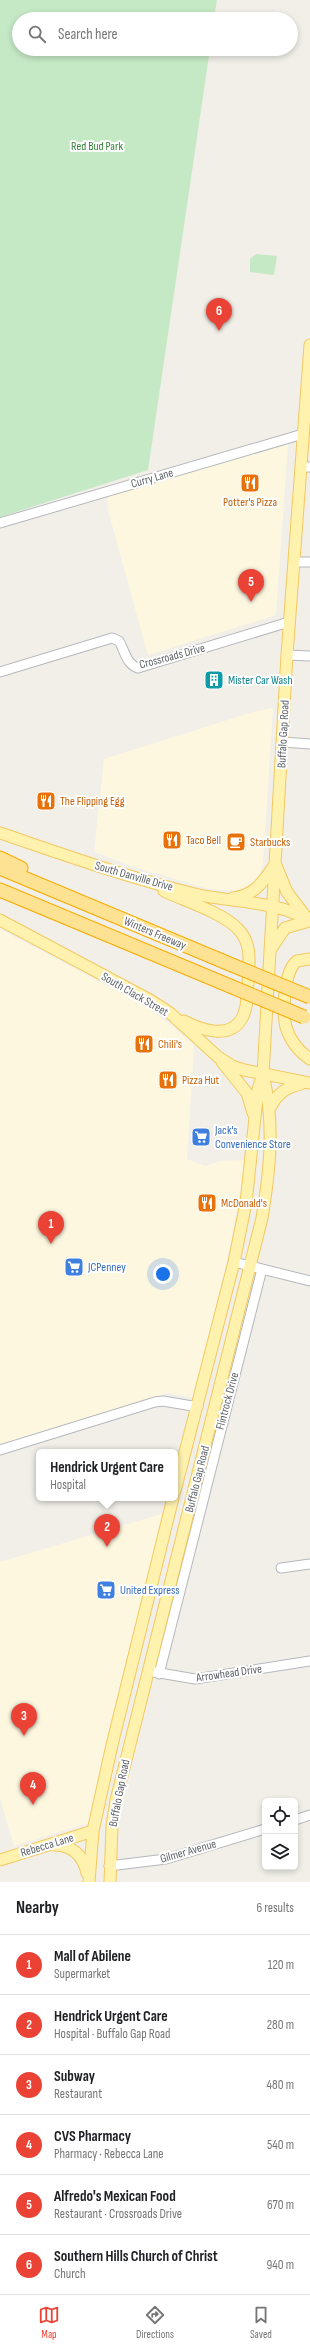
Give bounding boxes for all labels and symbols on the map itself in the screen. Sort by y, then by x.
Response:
park label: Red Bud Park [71,139,123,154]
pin: 6 [206,298,232,331]
street label: Curry Lane [129,465,175,492]
restaurant icon: Potter's Pizza [239,472,261,494]
place label: Potter's Pizza [223,495,277,510]
pin: 5 [238,569,264,602]
street label: Crossroads Drive [138,640,207,672]
building icon: Mister Car Wash [203,669,225,691]
place label: Mister Car Wash [228,673,293,688]
street label: Buffalo Gap Road [274,700,293,769]
restaurant icon: The Flipping Egg [35,790,57,812]
place label: The Flipping Egg [60,794,125,809]
restaurant icon: Taco Bell [161,829,183,851]
cafe icon: Starbucks [225,831,247,853]
place label: Taco Bell [186,833,221,848]
place label: Starbucks [250,835,290,850]
street label: South Danville Drive [93,858,175,895]
street label: Winters Freeway [121,914,189,953]
street label: South Clack Street [98,969,171,1020]
restaurant icon: Chili's [133,1033,155,1055]
place label: Chili's [158,1037,182,1052]
restaurant icon: Pizza Hut [157,1069,179,1091]
place label: Pizza Hut [182,1073,220,1088]
place label: Jack's Convenience Store [214,1123,291,1152]
supermarket icon: Jack's Convenience Store [190,1126,212,1148]
restaurant icon: McDonald's [196,1192,218,1214]
place label: McDonald's [221,1196,267,1211]
pin: 1 [38,1211,64,1244]
supermarket icon: JCPenney [63,1256,85,1278]
place label: JCPenney [87,1260,126,1275]
your location [153,1264,173,1284]
street label: Flintrock Drive [213,1371,242,1431]
street label: Buffalo Gap Road [182,1444,213,1514]
pin: 2 [94,1514,120,1547]
supermarket icon: United Express [95,1579,117,1601]
place label: United Express [120,1583,180,1598]
street label: Arrowhead Drive [194,1661,263,1686]
pin: 3 [11,1703,37,1736]
street label: Buffalo Gap Road [106,1758,133,1828]
pin: 4 [20,1772,46,1805]
street label: Rebecca Lane [19,1830,76,1861]
street label: Gilmer Avenue [158,1836,218,1867]

